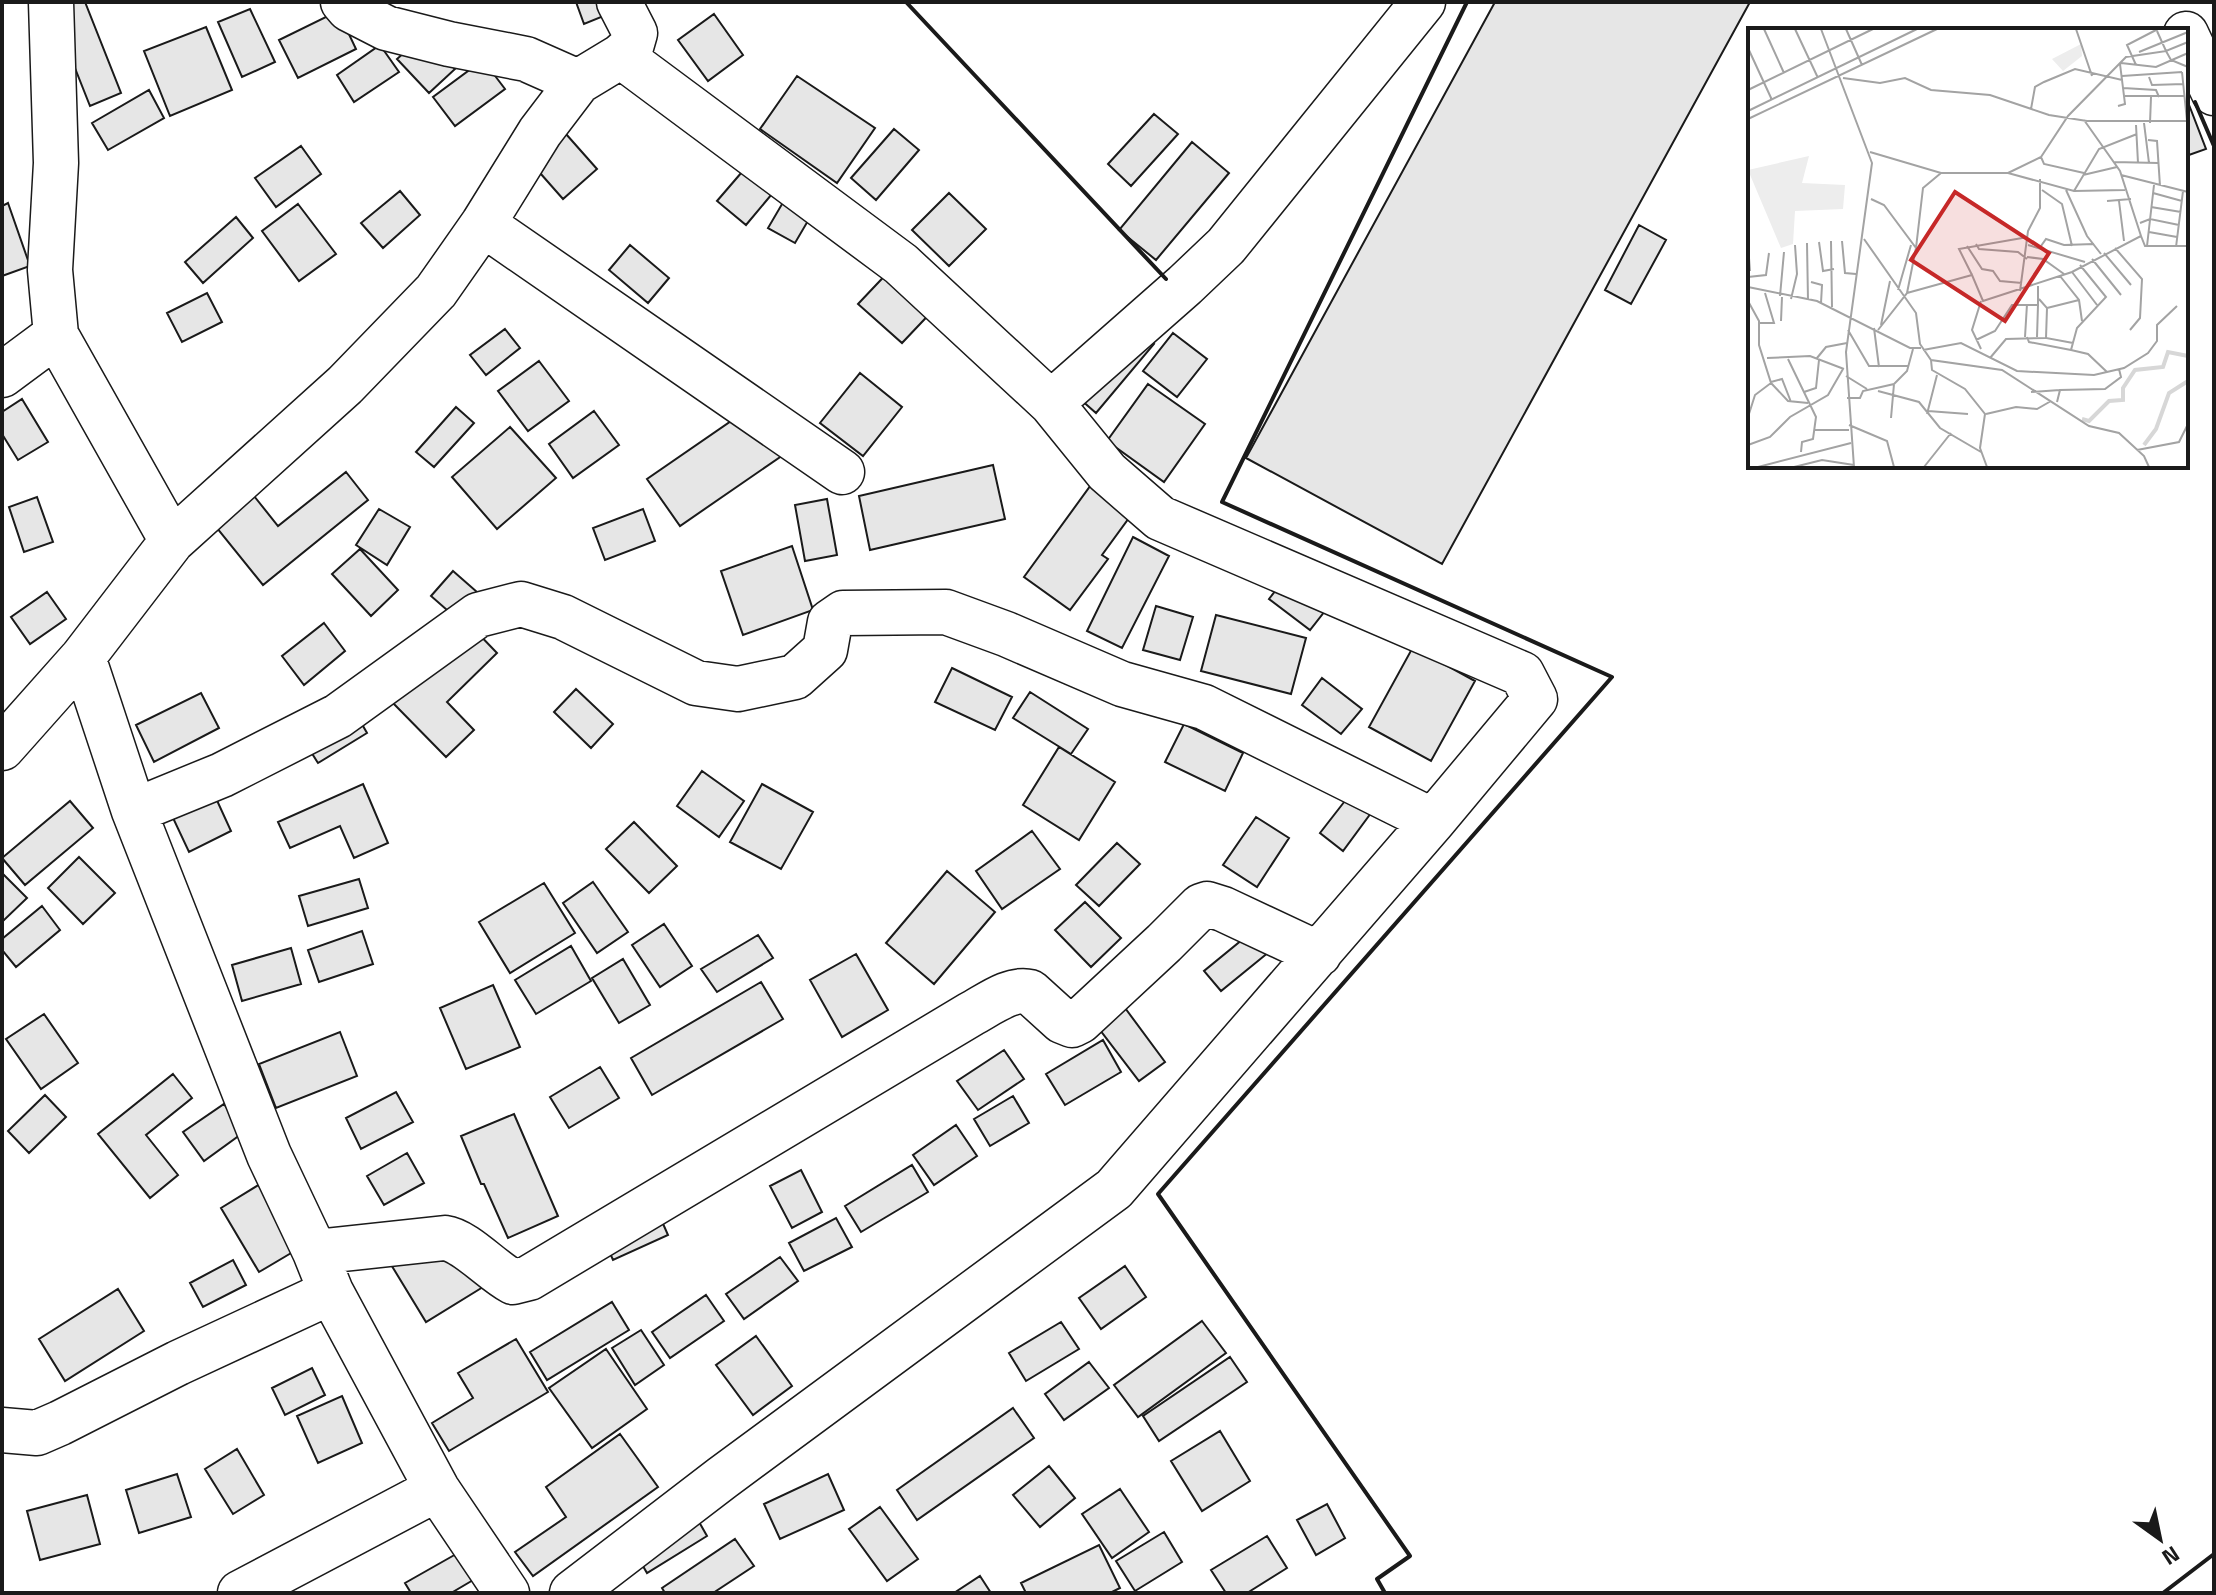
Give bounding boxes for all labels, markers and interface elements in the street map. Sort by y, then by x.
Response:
inset map [1748,28,2188,468]
north arrow [2120,1499,2200,1579]
text: N [2155,1537,2187,1574]

